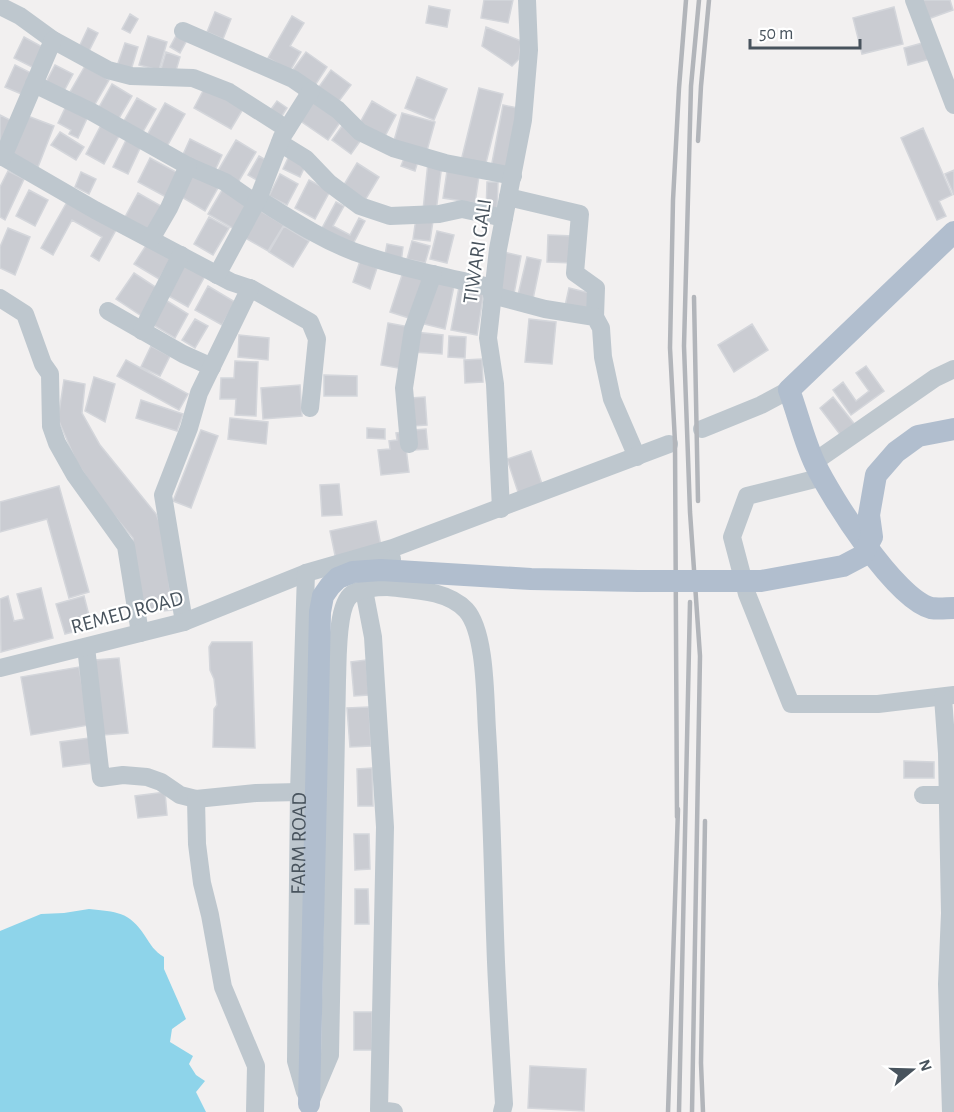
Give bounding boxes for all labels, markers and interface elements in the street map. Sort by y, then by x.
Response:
scale bar [750,12,860,50]
text: 50 m [759,25,793,43]
street label: TIWARI GALI [460,197,495,305]
street label: REMED ROAD [69,587,186,638]
street label: FARM ROAD [288,792,310,895]
north arrow [882,1040,942,1100]
text: N [916,1058,935,1073]

